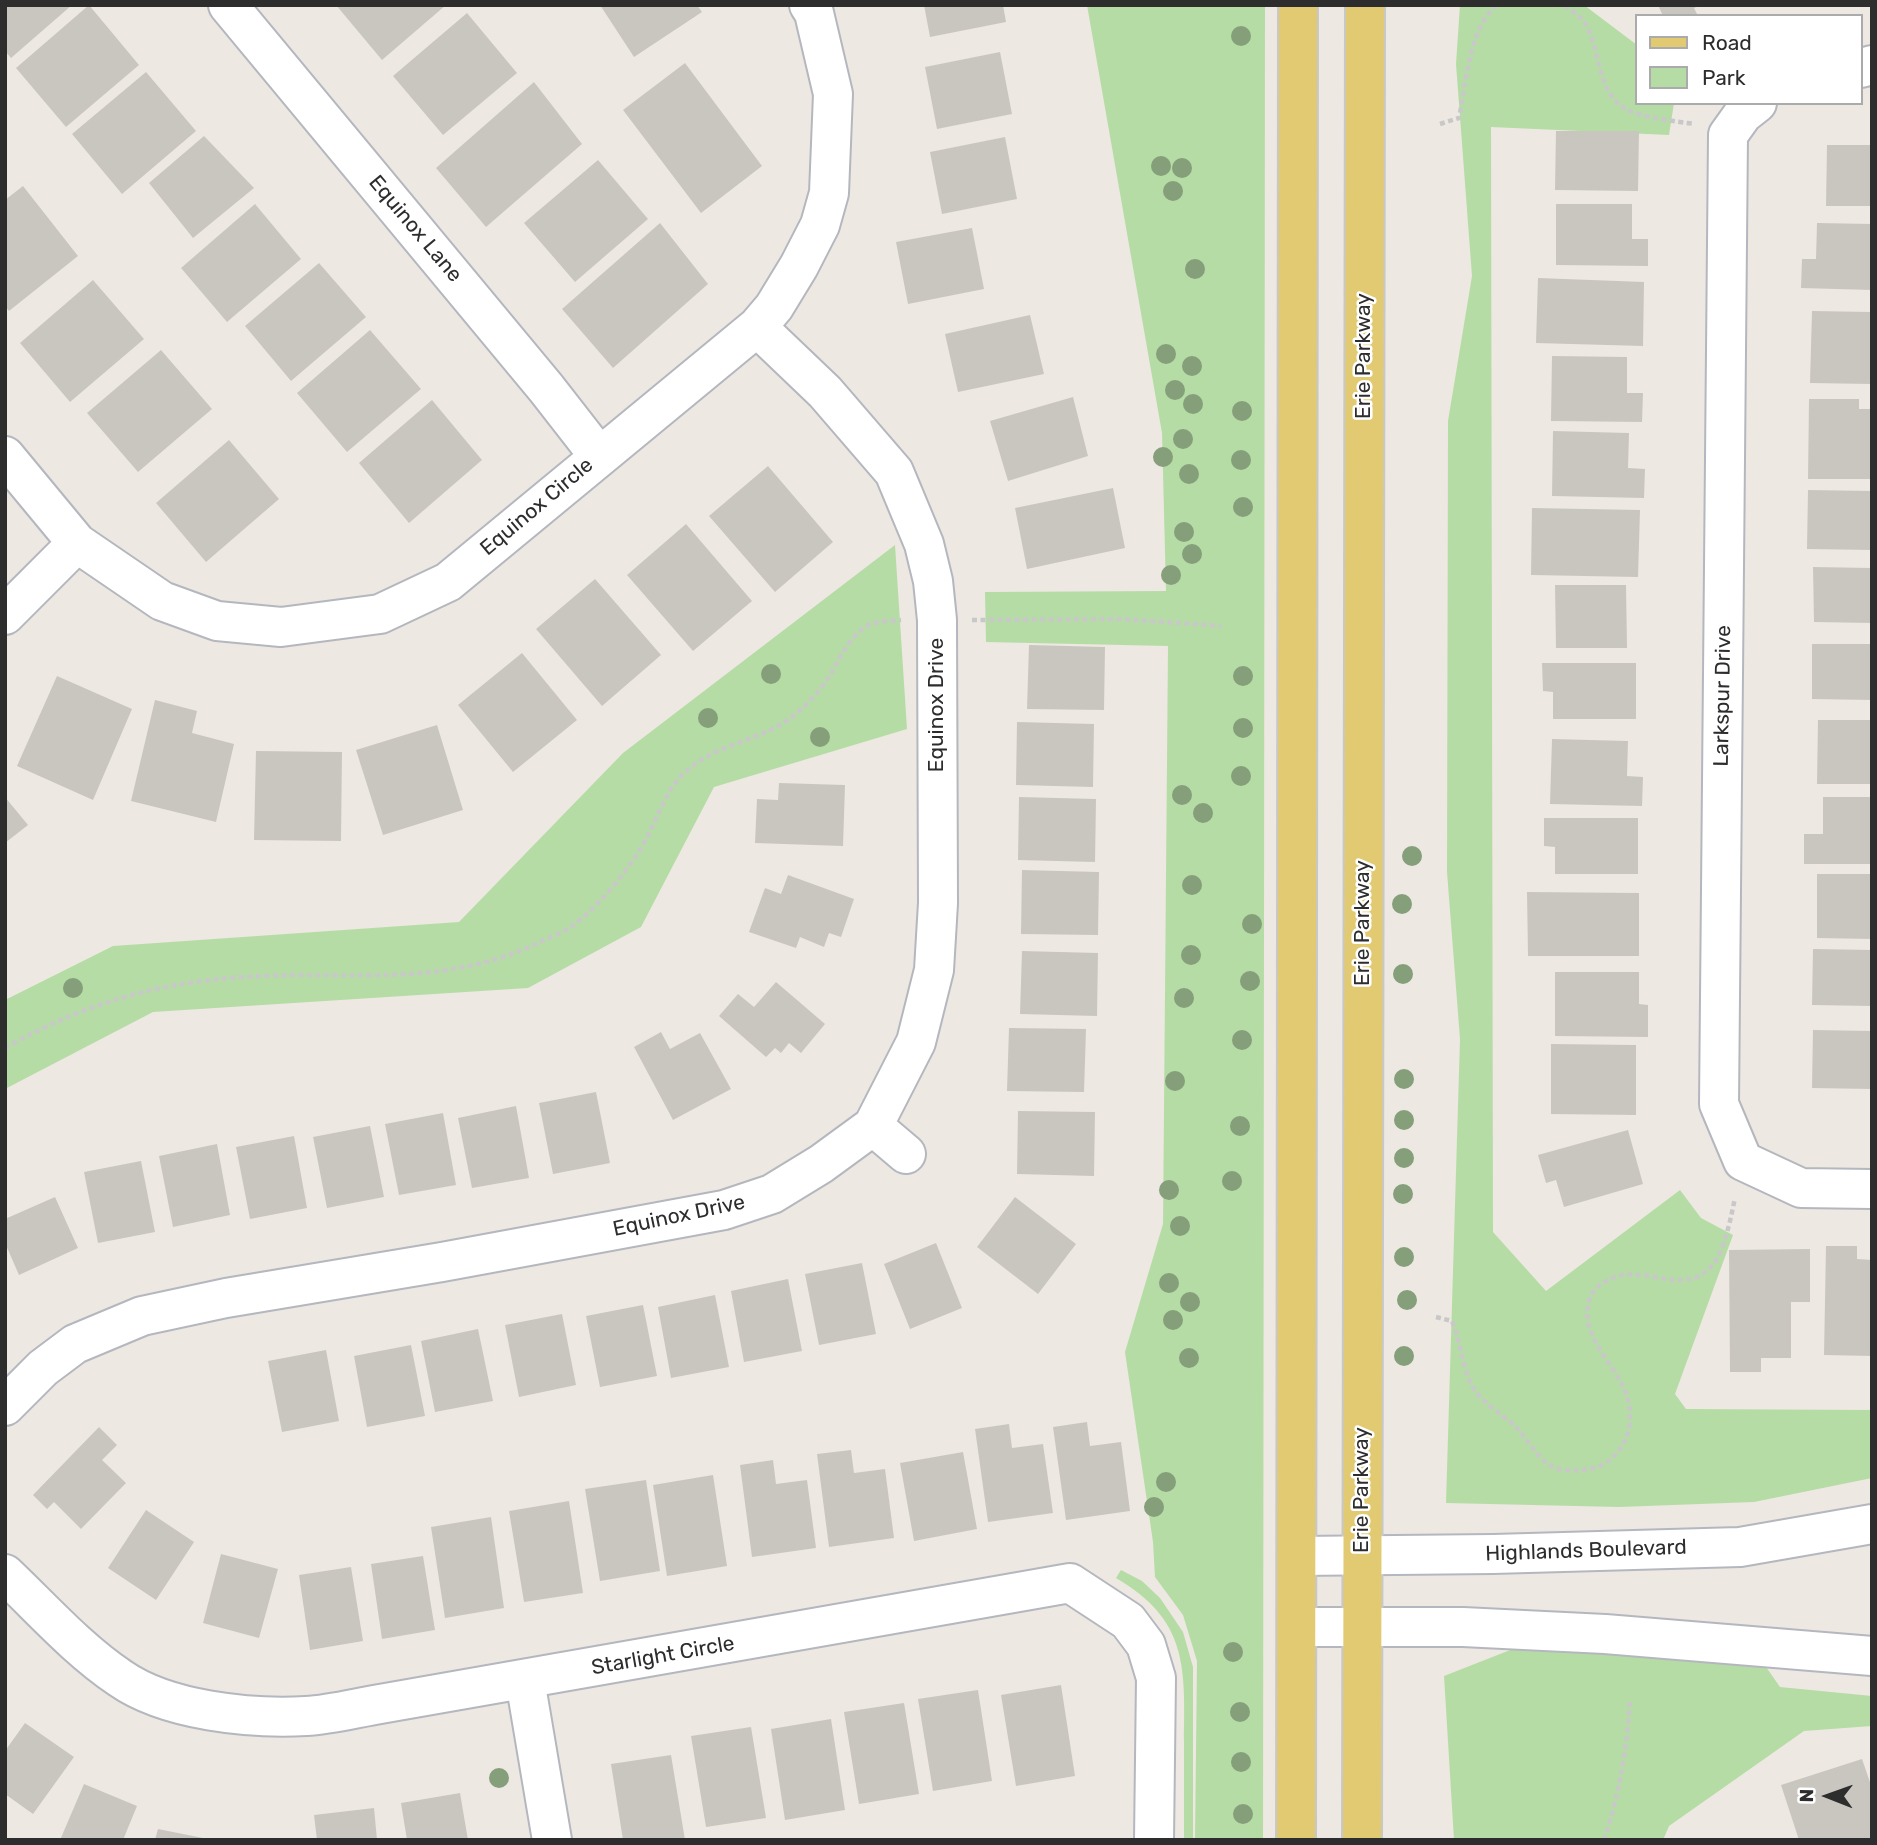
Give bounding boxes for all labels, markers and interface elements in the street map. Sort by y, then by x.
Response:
legend [1636,14,1863,105]
text: Road [1702,30,1752,55]
text: Park [1702,65,1746,90]
street label: Equinox Lane [363,170,467,288]
street label: Erie Parkway [1351,293,1377,419]
street label: Equinox Circle [476,453,598,561]
street label: Larkspur Drive [1709,625,1737,767]
street label: Equinox Drive [924,638,950,772]
street label: Erie Parkway [1350,860,1376,986]
street label: Equinox Drive [611,1190,747,1242]
street label: Erie Parkway [1349,1427,1375,1553]
street label: Highlands Boulevard [1485,1535,1687,1567]
street label: Starlight Circle [589,1631,737,1681]
north arrow [1793,1761,1863,1831]
text: N [1795,1789,1818,1803]

